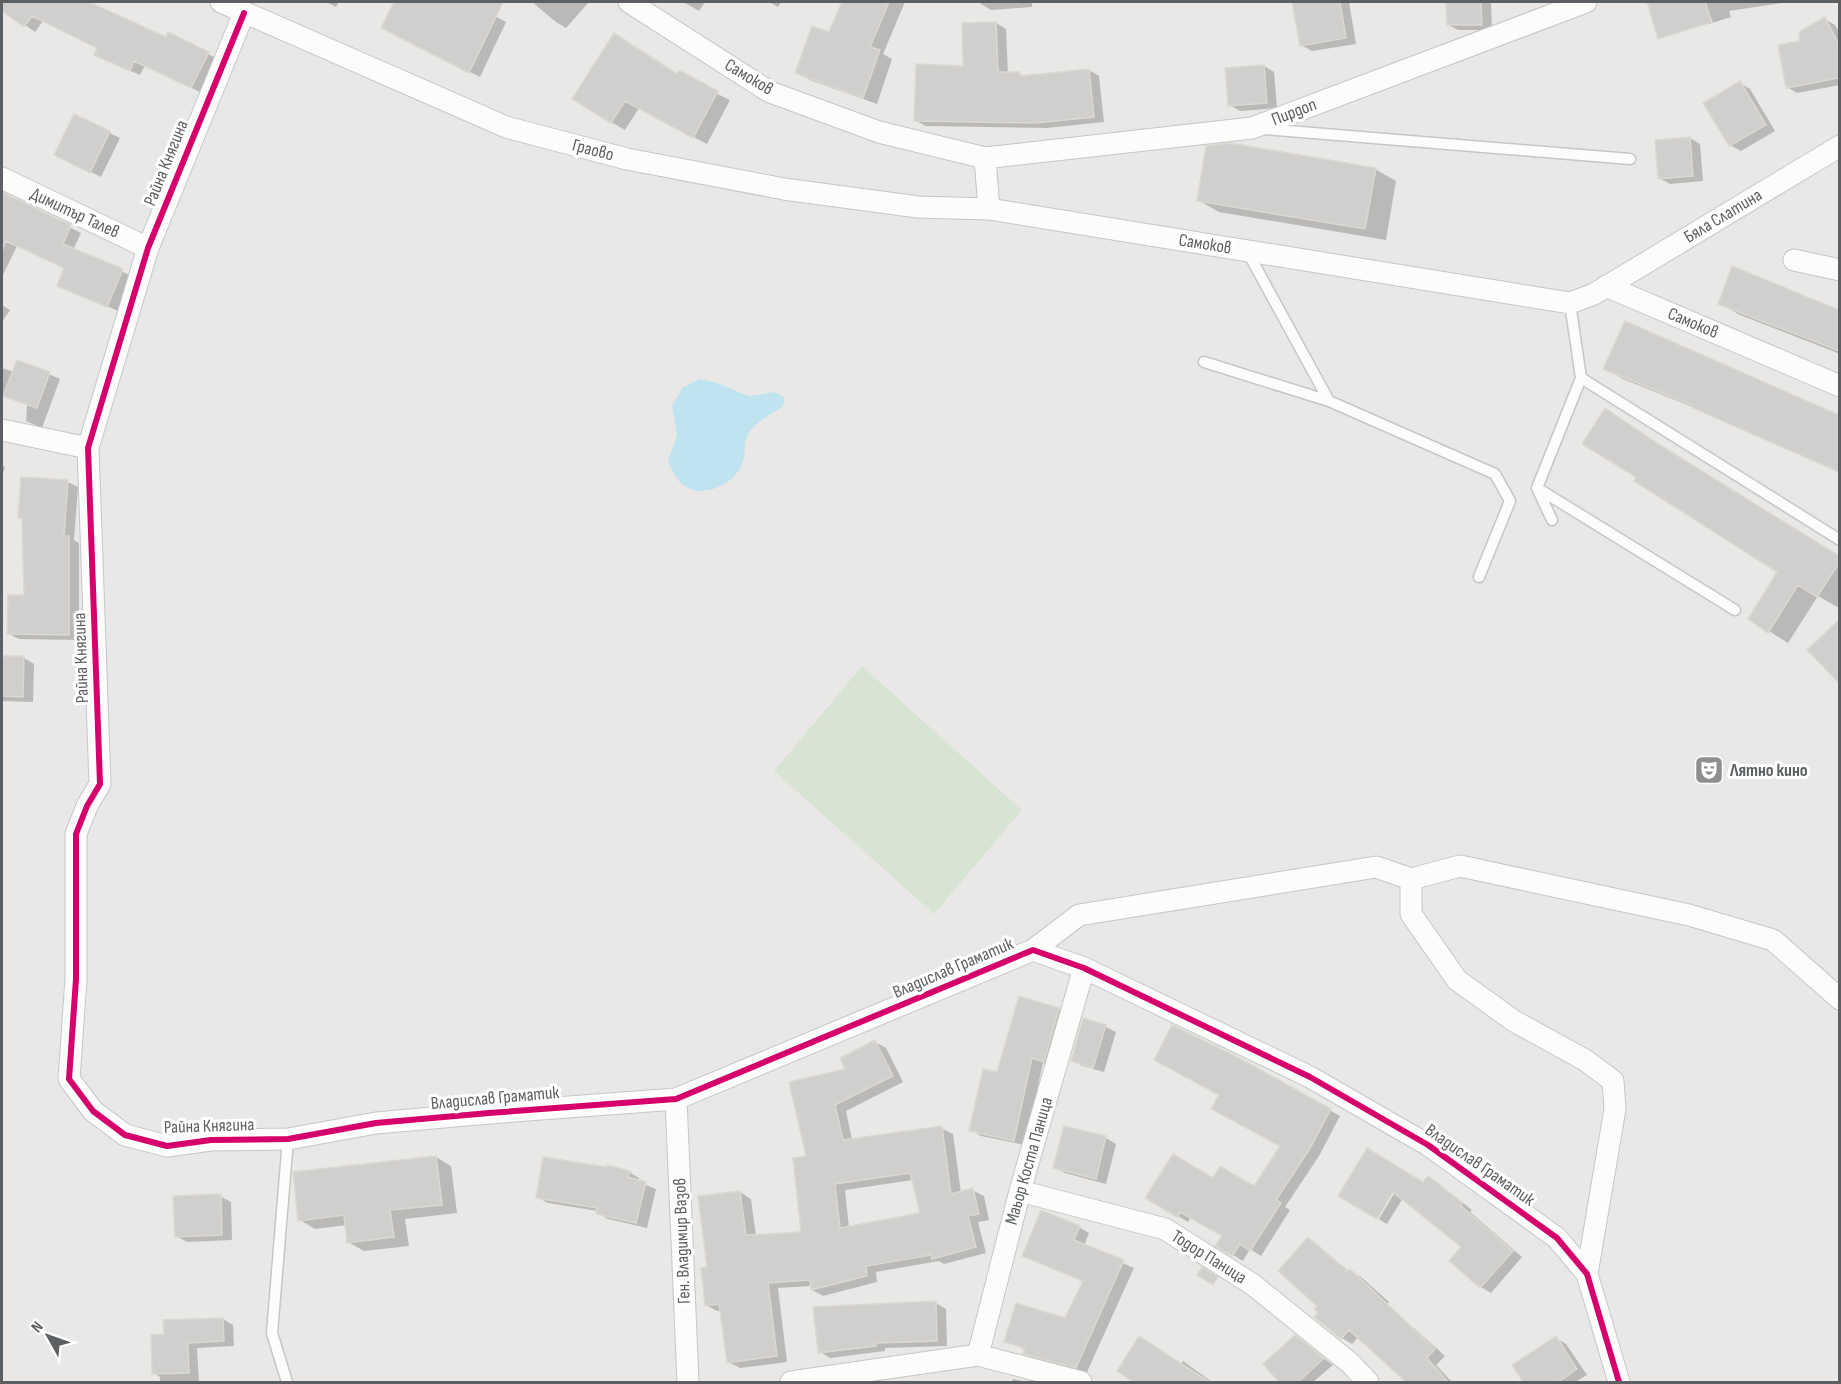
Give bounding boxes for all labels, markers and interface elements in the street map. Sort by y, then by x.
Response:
street label: Самоков [721,54,777,100]
street label: Пирдоп [1268,94,1320,130]
street label: Райна Княгина [139,117,193,209]
street label: Граово [570,134,616,166]
street label: Димитър Талев [27,183,123,243]
street label: Бяла Слатина [1680,185,1766,247]
street label: Самоков [1177,229,1233,259]
street label: Самоков [1664,303,1722,343]
street label: Райна Княгина [69,612,93,704]
theatre icon: Лятно кино [1693,754,1725,786]
place label: Лятно кино [1729,760,1808,781]
street label: Владислав Граматик [890,933,1017,1003]
street label: Владислав Граматик [430,1082,560,1114]
street label: Маьор Коста Паница [1001,1095,1057,1227]
street label: Райна Княгина [163,1114,255,1138]
street label: Владислав Граматик [1421,1119,1539,1211]
street label: Ген. Владимир Вазов [669,1178,695,1304]
street label: Тодор Паница [1168,1226,1250,1288]
north arrow [18,1306,78,1366]
text: N [28,1318,48,1337]

